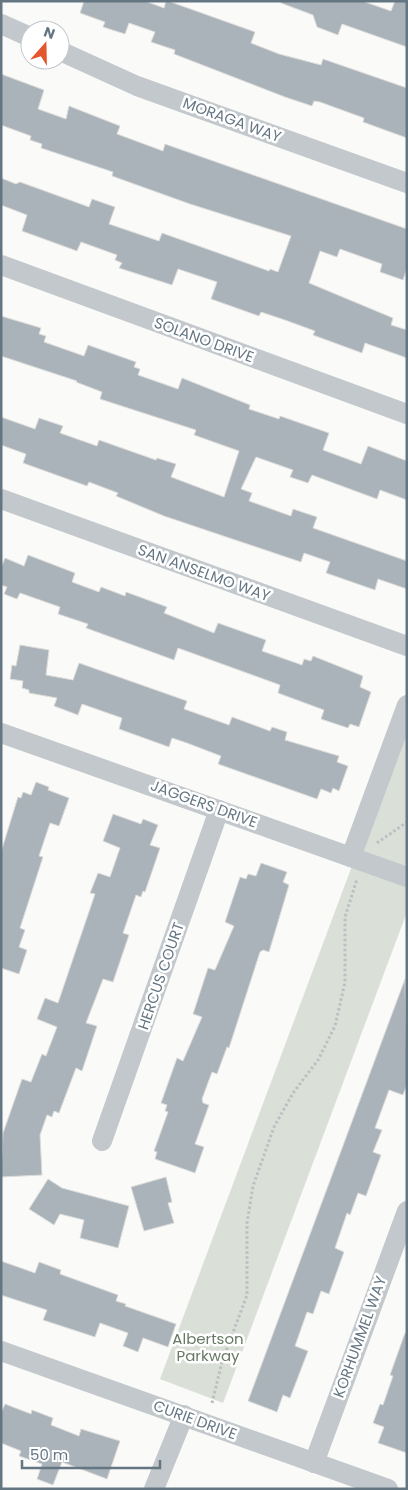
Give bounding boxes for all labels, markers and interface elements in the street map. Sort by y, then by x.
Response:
north arrow [20,20,70,70]
text: N [41,22,58,44]
street label: MORAGA WAY [180,92,284,147]
street label: SOLANO DRIVE [151,312,257,367]
street label: SAN ANSELMO WAY [135,539,273,606]
street label: JAGGERS DRIVE [148,774,261,833]
street label: HERCUS COURT [132,919,189,1032]
street label: KORHUMMEL WAY [328,1273,391,1401]
park label: Albertson Parkway [172,1328,244,1366]
street label: CURIE DRIVE [150,1395,240,1444]
scale bar [22,1438,160,1470]
text: 50 m [30,1444,68,1465]

